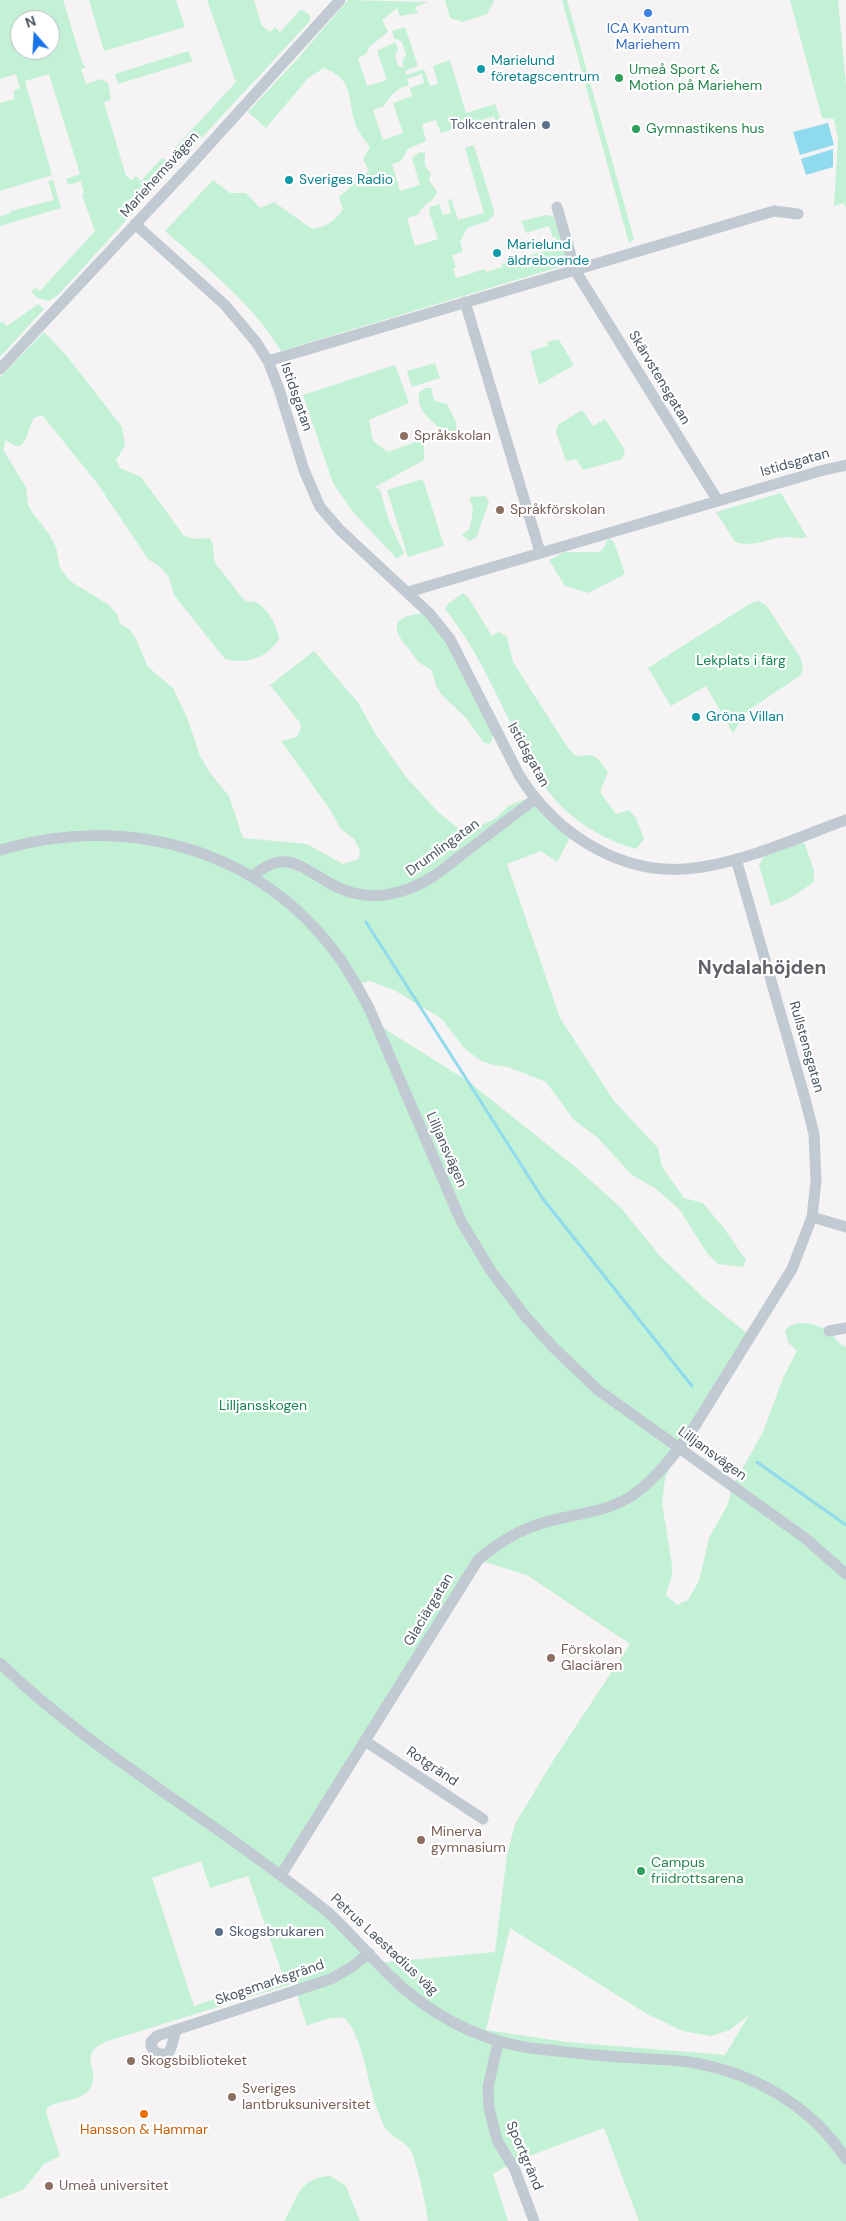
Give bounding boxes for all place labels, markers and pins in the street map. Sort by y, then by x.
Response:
marker: ICA Kvantum Mariehem [642,7,654,19]
place label: ICA Kvantum Mariehem [607,21,689,54]
place label: Marielund företagscentrum [491,53,600,85]
place label: Umeå Sport & Motion på Mariehem [629,62,762,94]
marker: Marielund företagscentrum [475,63,487,75]
marker: Umeå Sport & Motion på Mariehem [613,72,625,84]
place label: Tolkcentralen [450,117,536,133]
marker: Tolkcentralen [540,119,552,131]
place label: Gymnastikens hus [646,121,764,137]
marker: Gymnastikens hus [630,123,642,135]
place label: Sveriges Radio [299,172,393,188]
marker: Sveriges Radio [283,174,295,186]
place label: Marielund äldreboende [507,237,589,270]
marker: Marielund äldreboende [491,247,503,259]
place label: Språkskolan [414,428,491,444]
marker: Språkskolan [398,430,410,442]
place label: Språkförskolan [510,502,605,518]
marker: Språkförskolan [494,504,506,516]
place label: Gröna Villan [706,709,784,725]
marker: Gröna Villan [690,711,702,723]
place label: Förskolan Glaciären [561,1642,622,1674]
marker: Förskolan Glaciären [545,1652,557,1664]
place label: Minerva gymnasium [431,1824,506,1856]
marker: Minerva gymnasium [415,1834,427,1846]
place label: Campus friidrottsarena [651,1855,744,1888]
marker: Campus friidrottsarena [635,1865,647,1877]
place label: Skogsbrukaren [229,1924,324,1940]
marker: Skogsbrukaren [213,1926,225,1938]
place label: Skogsbiblioteket [141,2053,247,2069]
marker: Skogsbiblioteket [125,2055,137,2067]
place label: Sveriges lantbruksuniversitet [242,2081,370,2114]
marker: Sveriges lantbruksuniversitet [226,2091,238,2103]
marker: Hansson & Hammar [138,2108,150,2120]
place label: Hansson & Hammar [80,2122,208,2138]
place label: Umeå universitet [59,2178,168,2194]
marker: Umeå universitet [43,2180,55,2192]

